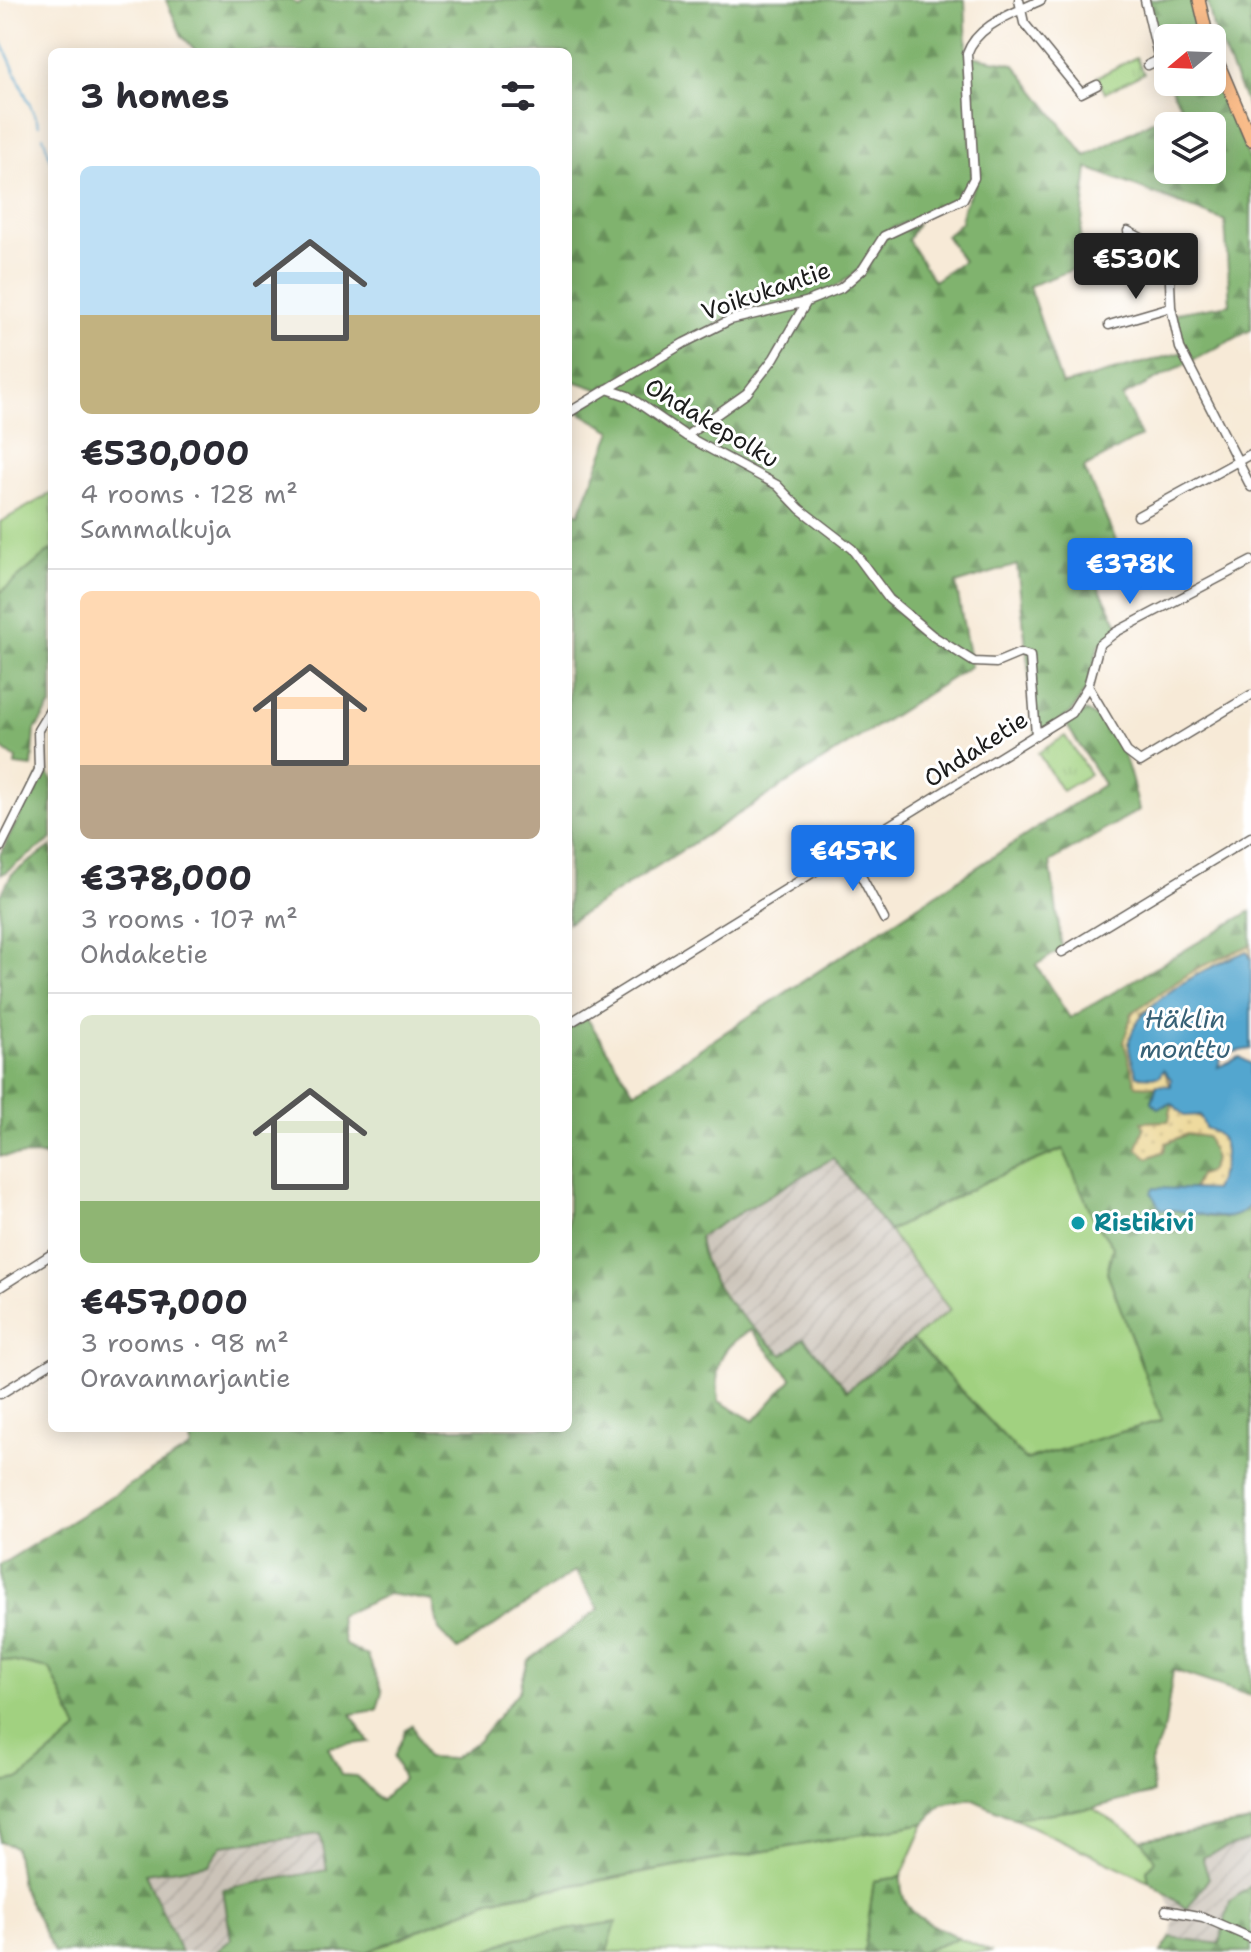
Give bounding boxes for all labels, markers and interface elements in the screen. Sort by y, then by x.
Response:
north arrow [1154,24,1226,96]
map controls [1154,24,1226,184]
text: 3 homes [80,73,229,119]
icon: filters [496,74,540,118]
button: layers [1154,112,1226,184]
icon: home [238,218,382,362]
pin: €530K [1080,233,1192,301]
text: €530K [1092,241,1180,276]
street label: Voikukantie [697,254,835,328]
street label: Ohdakepolku [639,370,785,476]
text: €530,000 [80,430,250,476]
text: 4 rooms · 128 m² [80,476,298,511]
text: Sammalkuja [80,511,231,546]
pin: €378K [1074,538,1186,606]
text: €378K [1085,546,1175,581]
icon: home [238,643,382,787]
street label: Ohdaketie [918,703,1034,795]
pin: €457K [797,825,909,893]
text: €457K [809,833,897,868]
text: €378,000 [80,855,252,901]
text: 3 rooms · 107 m² [80,901,298,936]
text: Ohdaketie [80,936,208,971]
water label: Häklin monttu [1139,1001,1231,1066]
icon: home [238,1067,382,1211]
place label: Ristikivi [1094,1207,1194,1239]
marker: Ristikivi [1069,1214,1087,1232]
text: €457,000 [80,1279,248,1325]
text: 3 rooms · 98 m² [80,1325,289,1360]
text: Oravanmarjantie [80,1360,291,1395]

